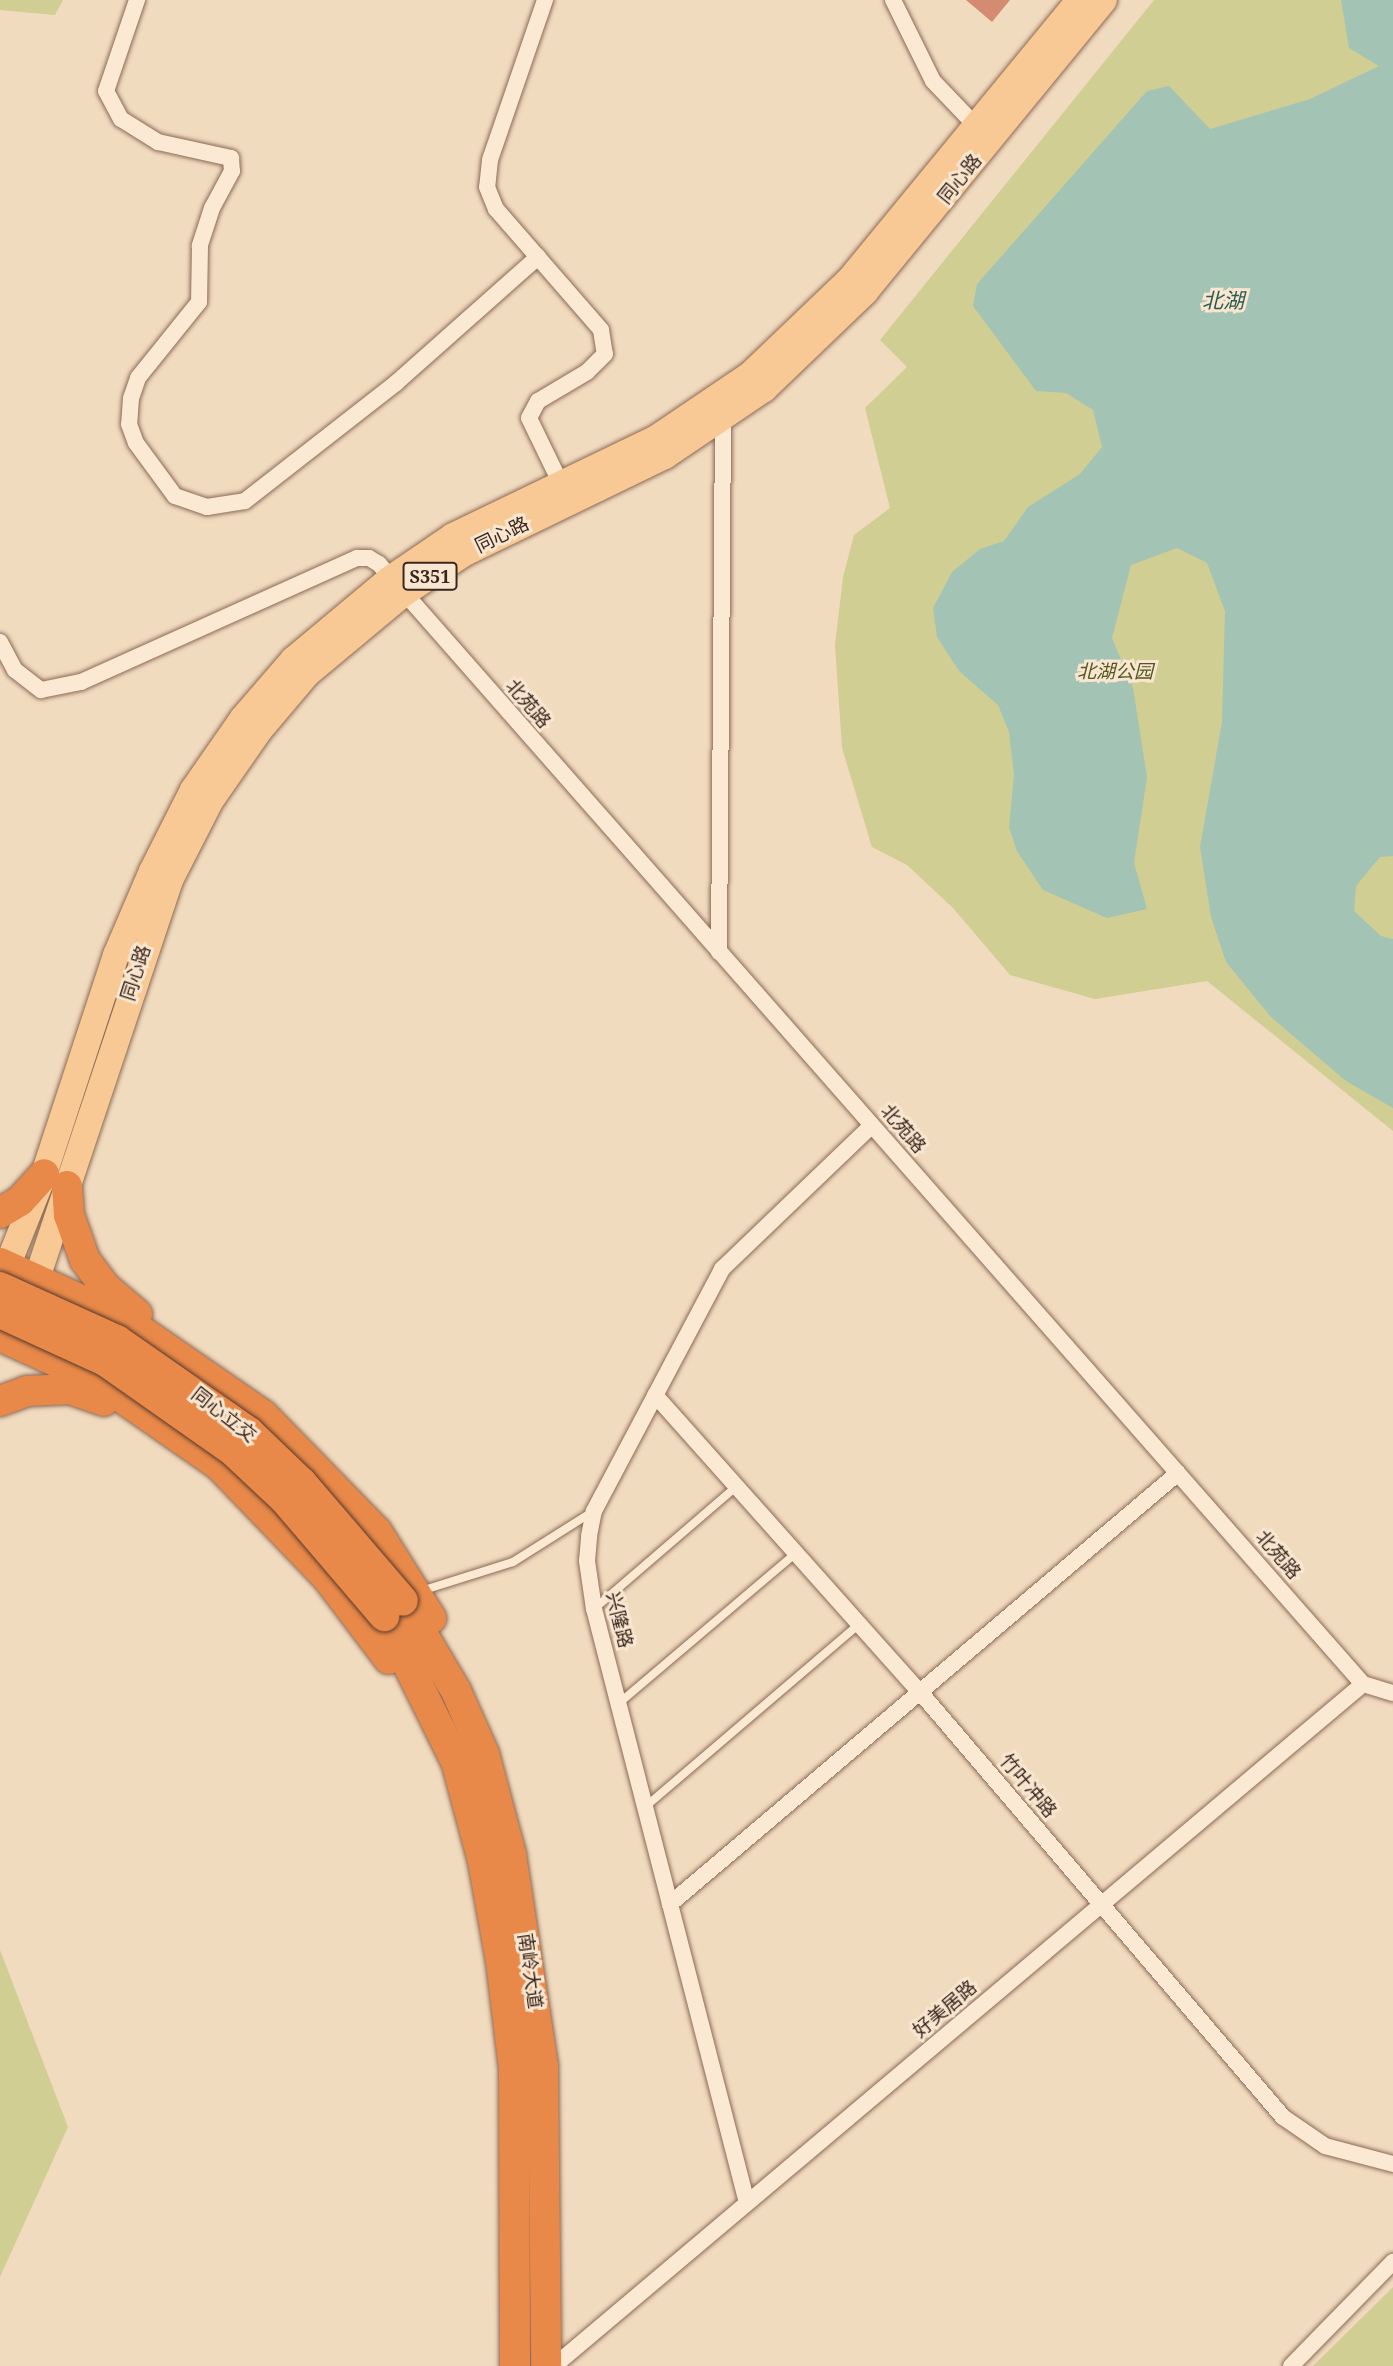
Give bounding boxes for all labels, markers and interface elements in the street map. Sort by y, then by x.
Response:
street label: 同心路 [933,150,987,208]
water label: 北湖 [1202,287,1244,313]
street label: 同心路 [471,512,533,558]
road number: S351 [402,562,458,590]
park label: 北湖公园 [1077,661,1153,683]
street label: 北苑路 [501,675,555,733]
street label: 同心路 [116,942,156,1004]
street label: 北苑路 [876,1100,930,1158]
street label: 同心立交 [187,1383,261,1447]
street label: 北苑路 [1251,1526,1305,1584]
street label: 兴隆路 [601,1590,637,1650]
street label: 竹叶冲路 [995,1750,1061,1822]
street label: 南岭大道 [513,1932,547,2010]
street label: 好美居路 [909,1976,981,2042]

